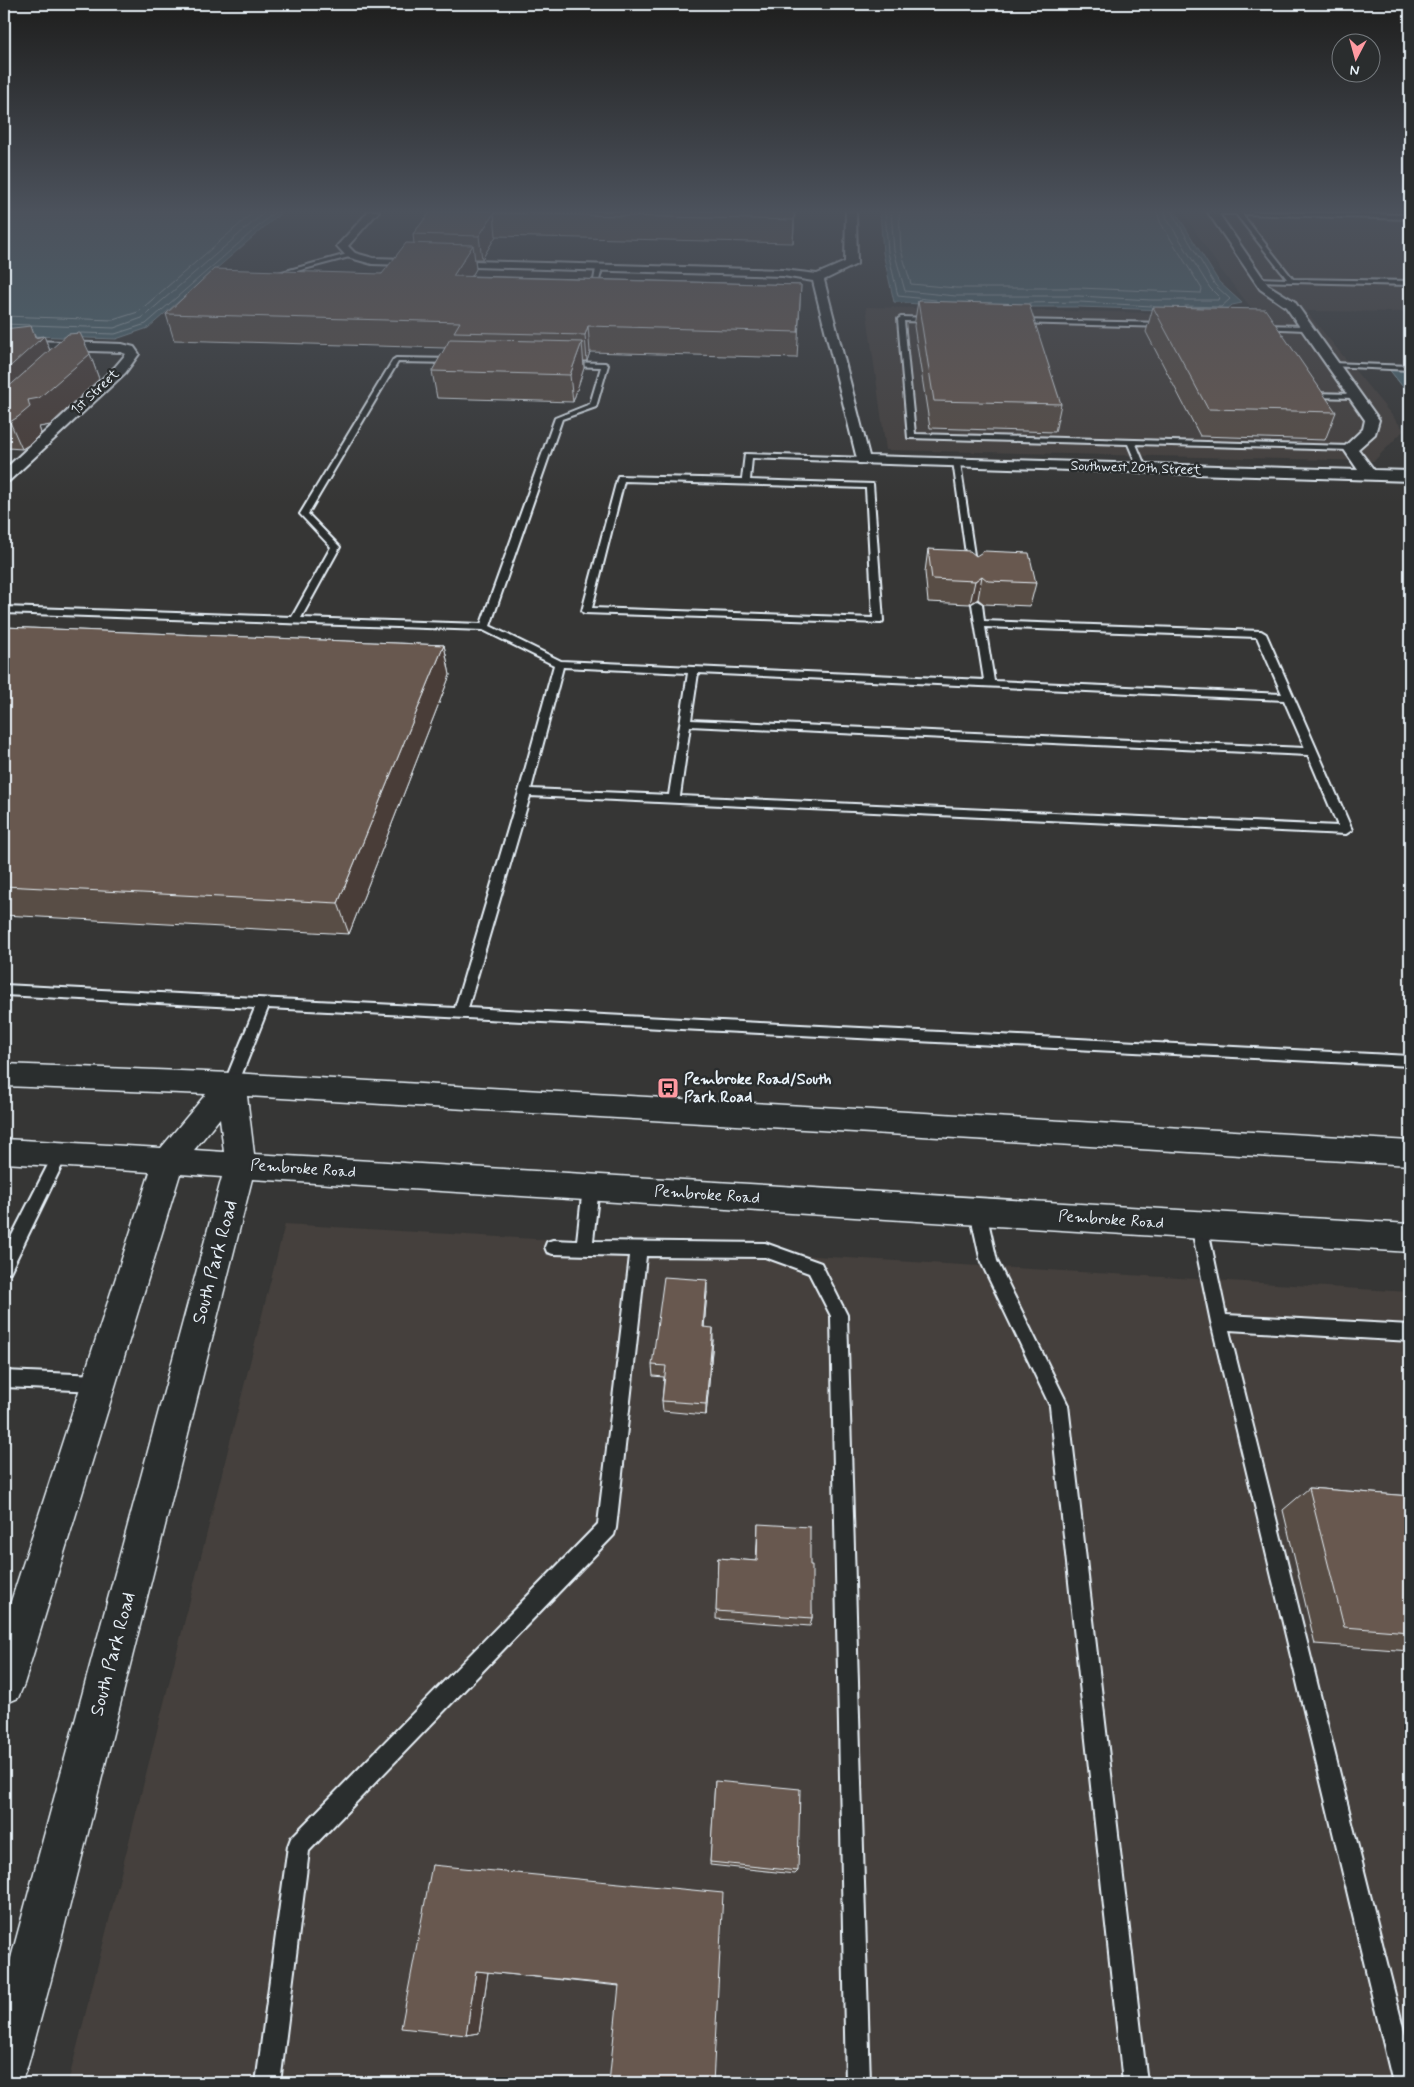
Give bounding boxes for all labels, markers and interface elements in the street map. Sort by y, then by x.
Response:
north arrow [1332,32,1382,82]
text: N [1349,60,1360,79]
street label: 1st Street [67,365,124,419]
street label: Southwest 20th Street [1070,457,1203,479]
place label: Pembroke Road/South Park Road [684,1069,832,1108]
bus stop icon: Pembroke Road/South Park Road [656,1076,680,1100]
street label: Pembroke Road [249,1155,357,1183]
street label: Pembroke Road [653,1181,761,1209]
street label: South Park Road [186,1197,244,1327]
street label: Pembroke Road [1057,1206,1165,1234]
street label: South Park Road [84,1589,142,1719]

